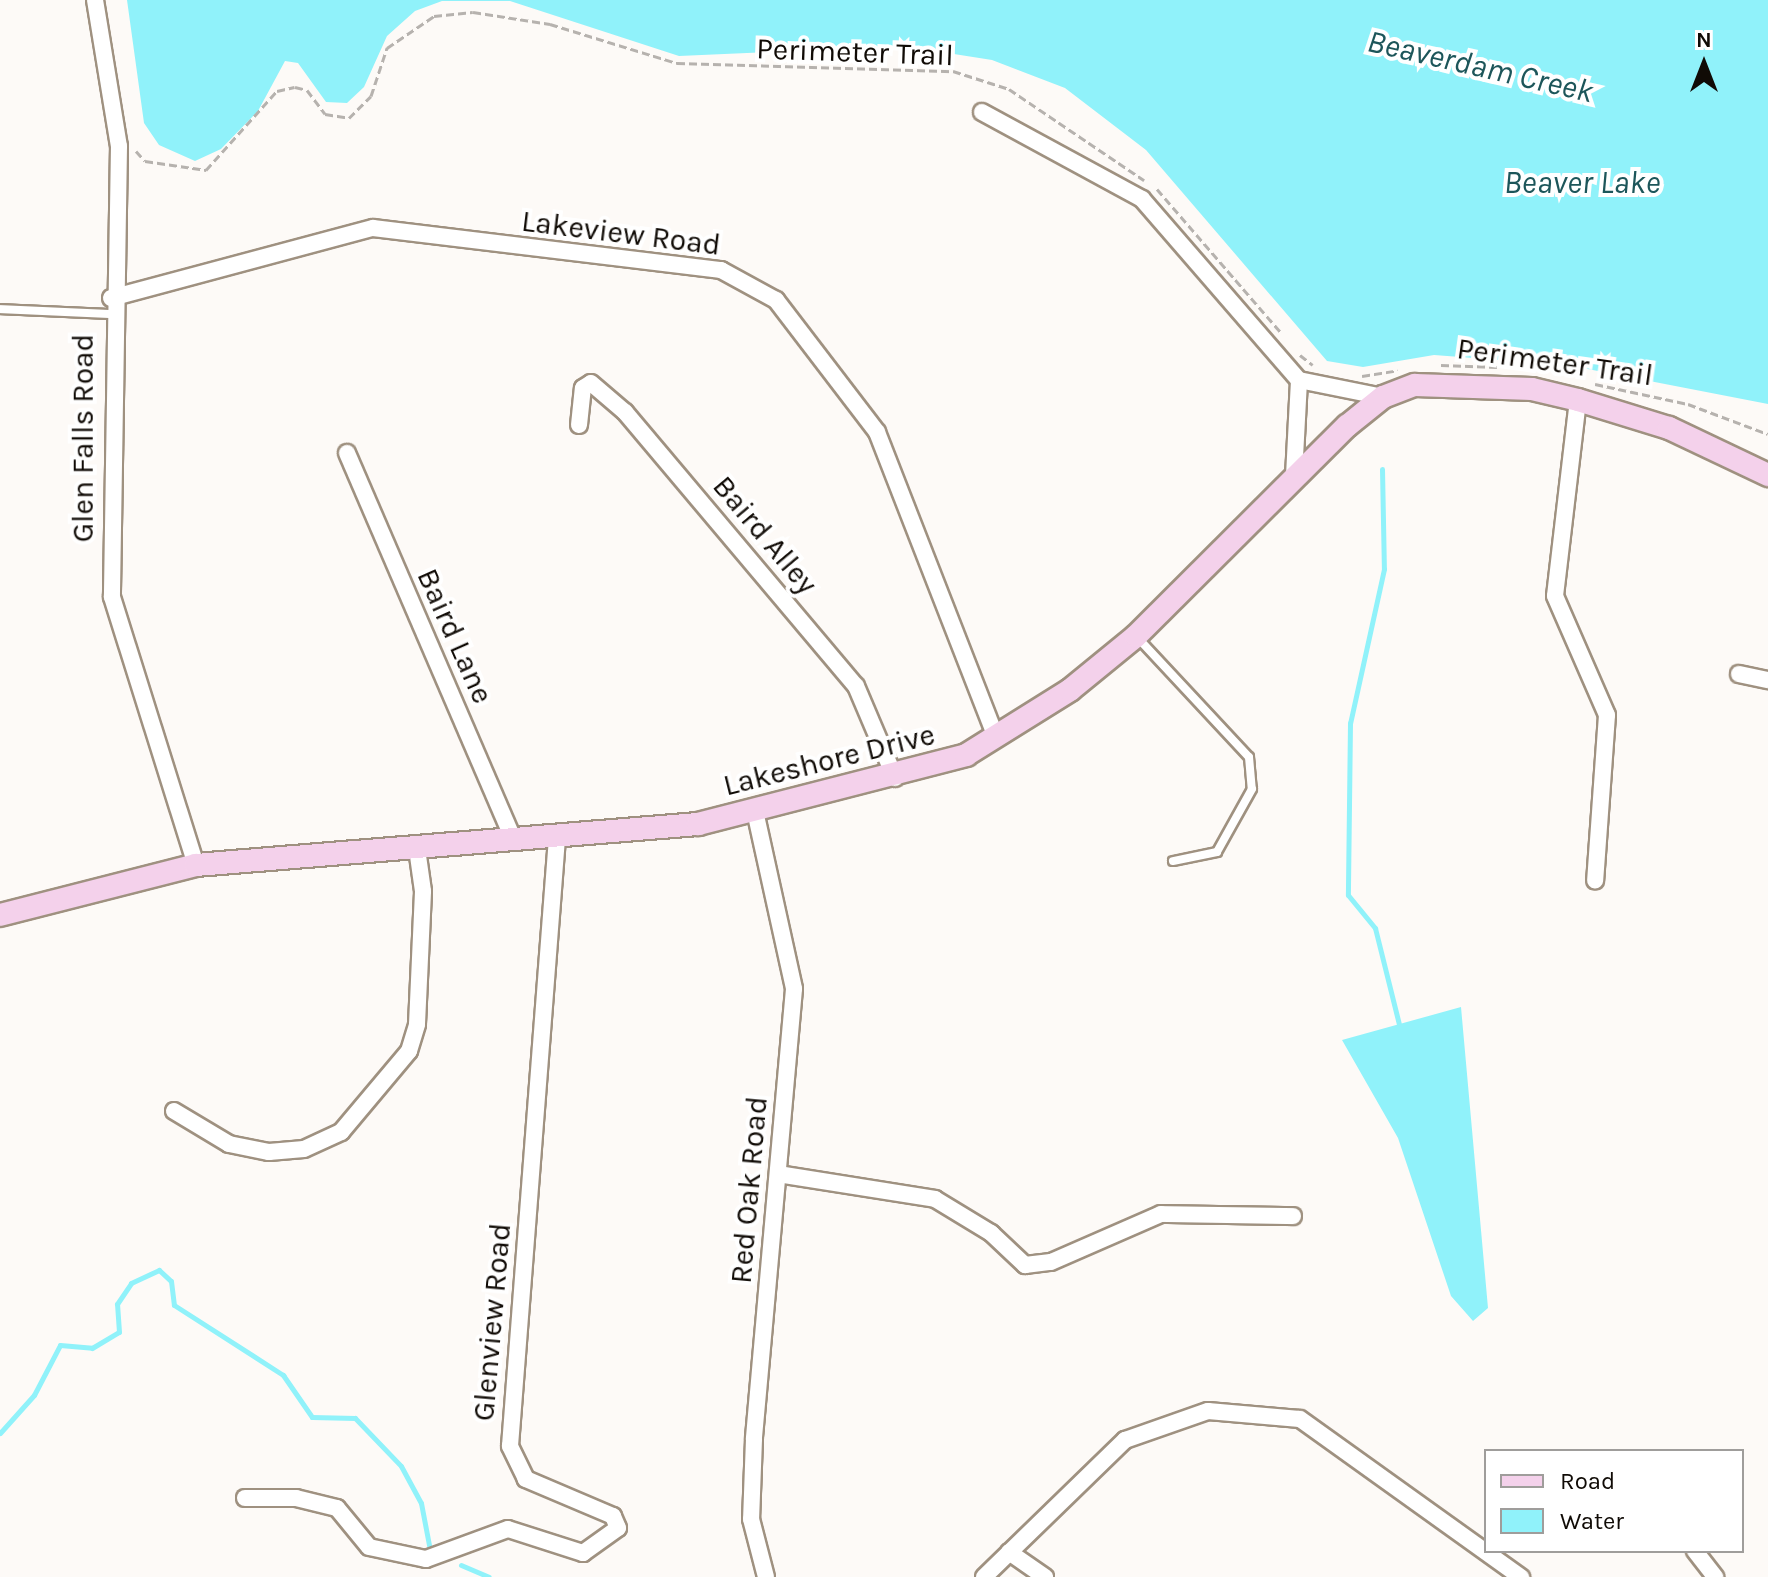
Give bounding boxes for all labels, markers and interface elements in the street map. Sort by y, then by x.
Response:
water label: Beaverdam Creek [1363,22,1597,112]
north arrow [1664,24,1744,104]
text: N [1696,27,1712,53]
street label: Perimeter Trail [756,31,954,73]
water label: Beaver Lake [1504,164,1660,202]
street label: Lakeview Road [519,203,723,263]
street label: Perimeter Trail [1455,330,1655,394]
street label: Glen Falls Road [65,334,101,542]
street label: Baird Alley [705,469,825,601]
street label: Baird Lane [409,563,501,709]
street label: Lakeshore Drive [720,716,938,804]
street label: Red Oak Road [723,1095,775,1285]
street label: Glenview Road [465,1222,519,1422]
legend [1484,1449,1744,1553]
text: Road [1560,1467,1615,1495]
text: Water [1560,1507,1624,1535]

